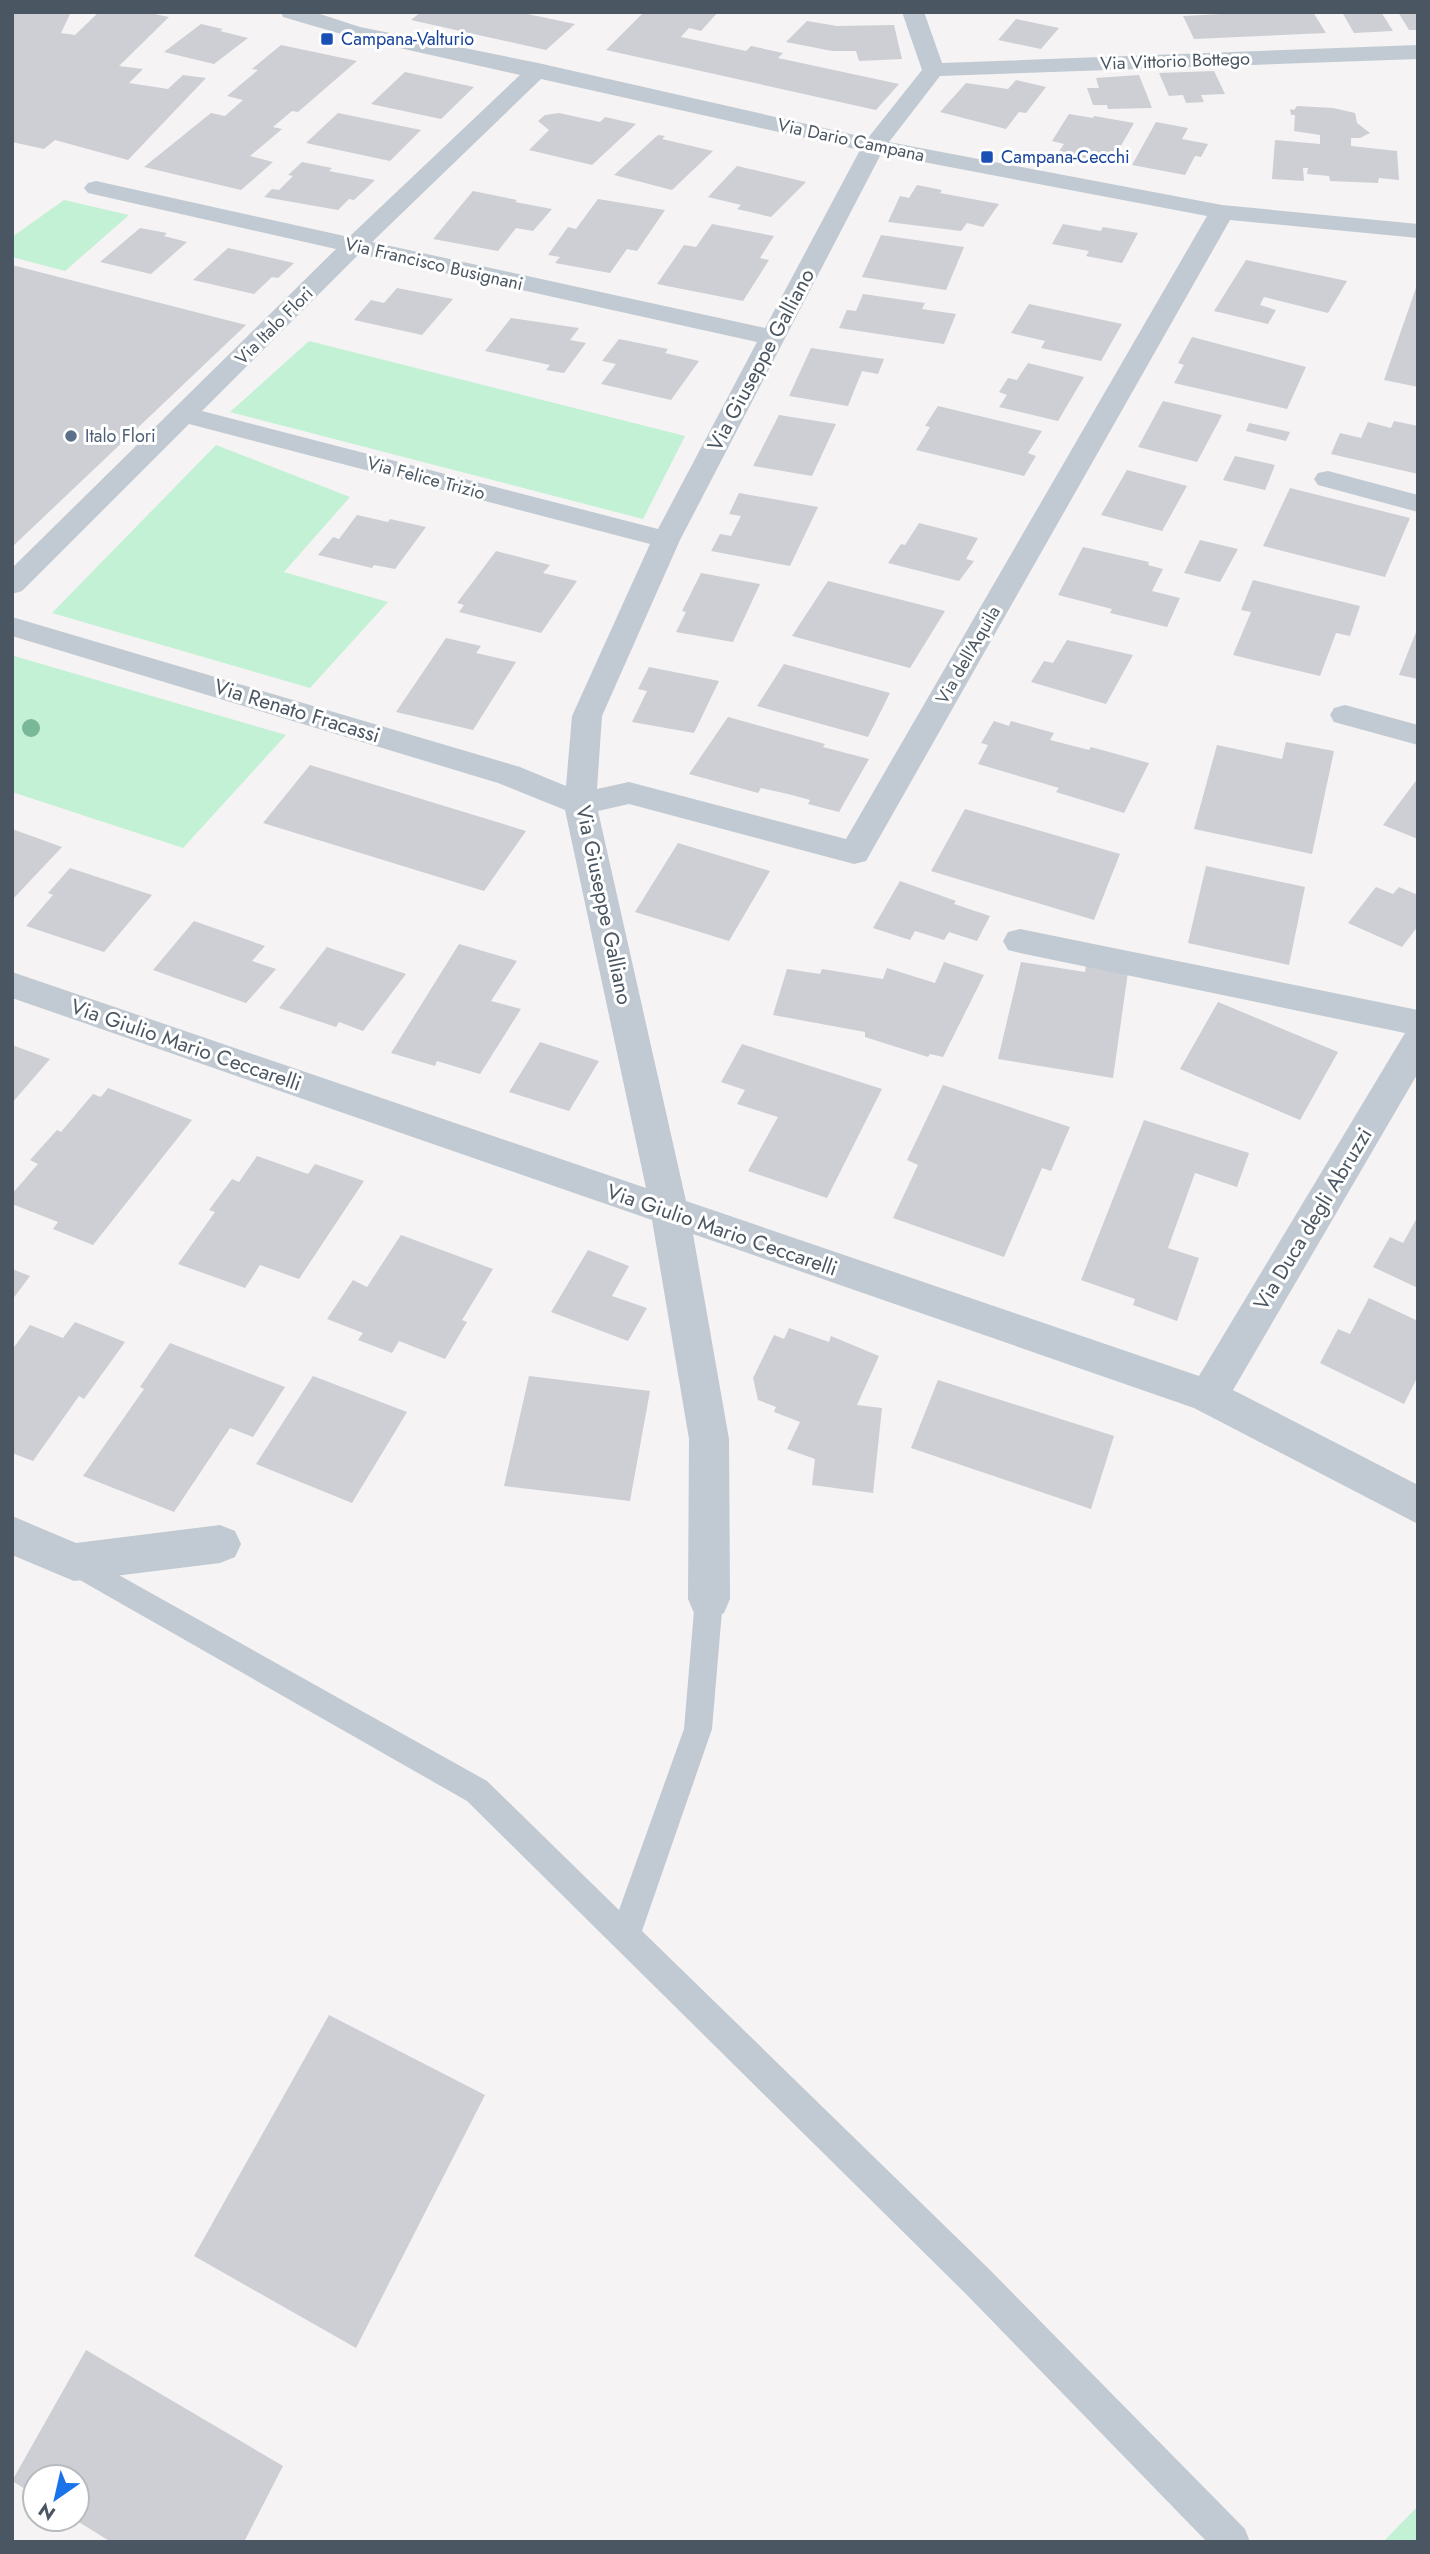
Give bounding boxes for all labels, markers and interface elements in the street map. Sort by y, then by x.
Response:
place label: Campana-Valturio [341,26,474,52]
marker: Campana-Valturio [319,31,335,47]
street label: Via Vittorio Bottego [1100,45,1250,77]
street label: Via Dario Campana [775,112,927,168]
place label: Campana-Cecchi [1001,144,1130,170]
marker: Campana-Cecchi [979,149,995,165]
street label: Via Francisco Busignani [342,231,526,297]
street label: Via Giuseppe Galliano [700,263,822,457]
street label: Via Italo Flori [229,281,319,371]
place label: Italo Flori [85,423,156,449]
marker: Italo Flori [63,428,79,444]
street label: Via Felice Trizio [364,450,488,506]
street label: Via dell'Aquila [929,601,1007,709]
street label: Via Renato Fracassi [210,671,384,751]
street label: Via Giuseppe Galliano [568,803,640,1007]
street label: Via Giulio Mario Ceccarelli [67,991,305,1099]
street label: Via Duca degli Abruzzi [1247,1122,1379,1316]
street label: Via Giulio Mario Ceccarelli [603,1176,841,1284]
north arrow [21,2463,91,2533]
text: N [33,2496,61,2527]

